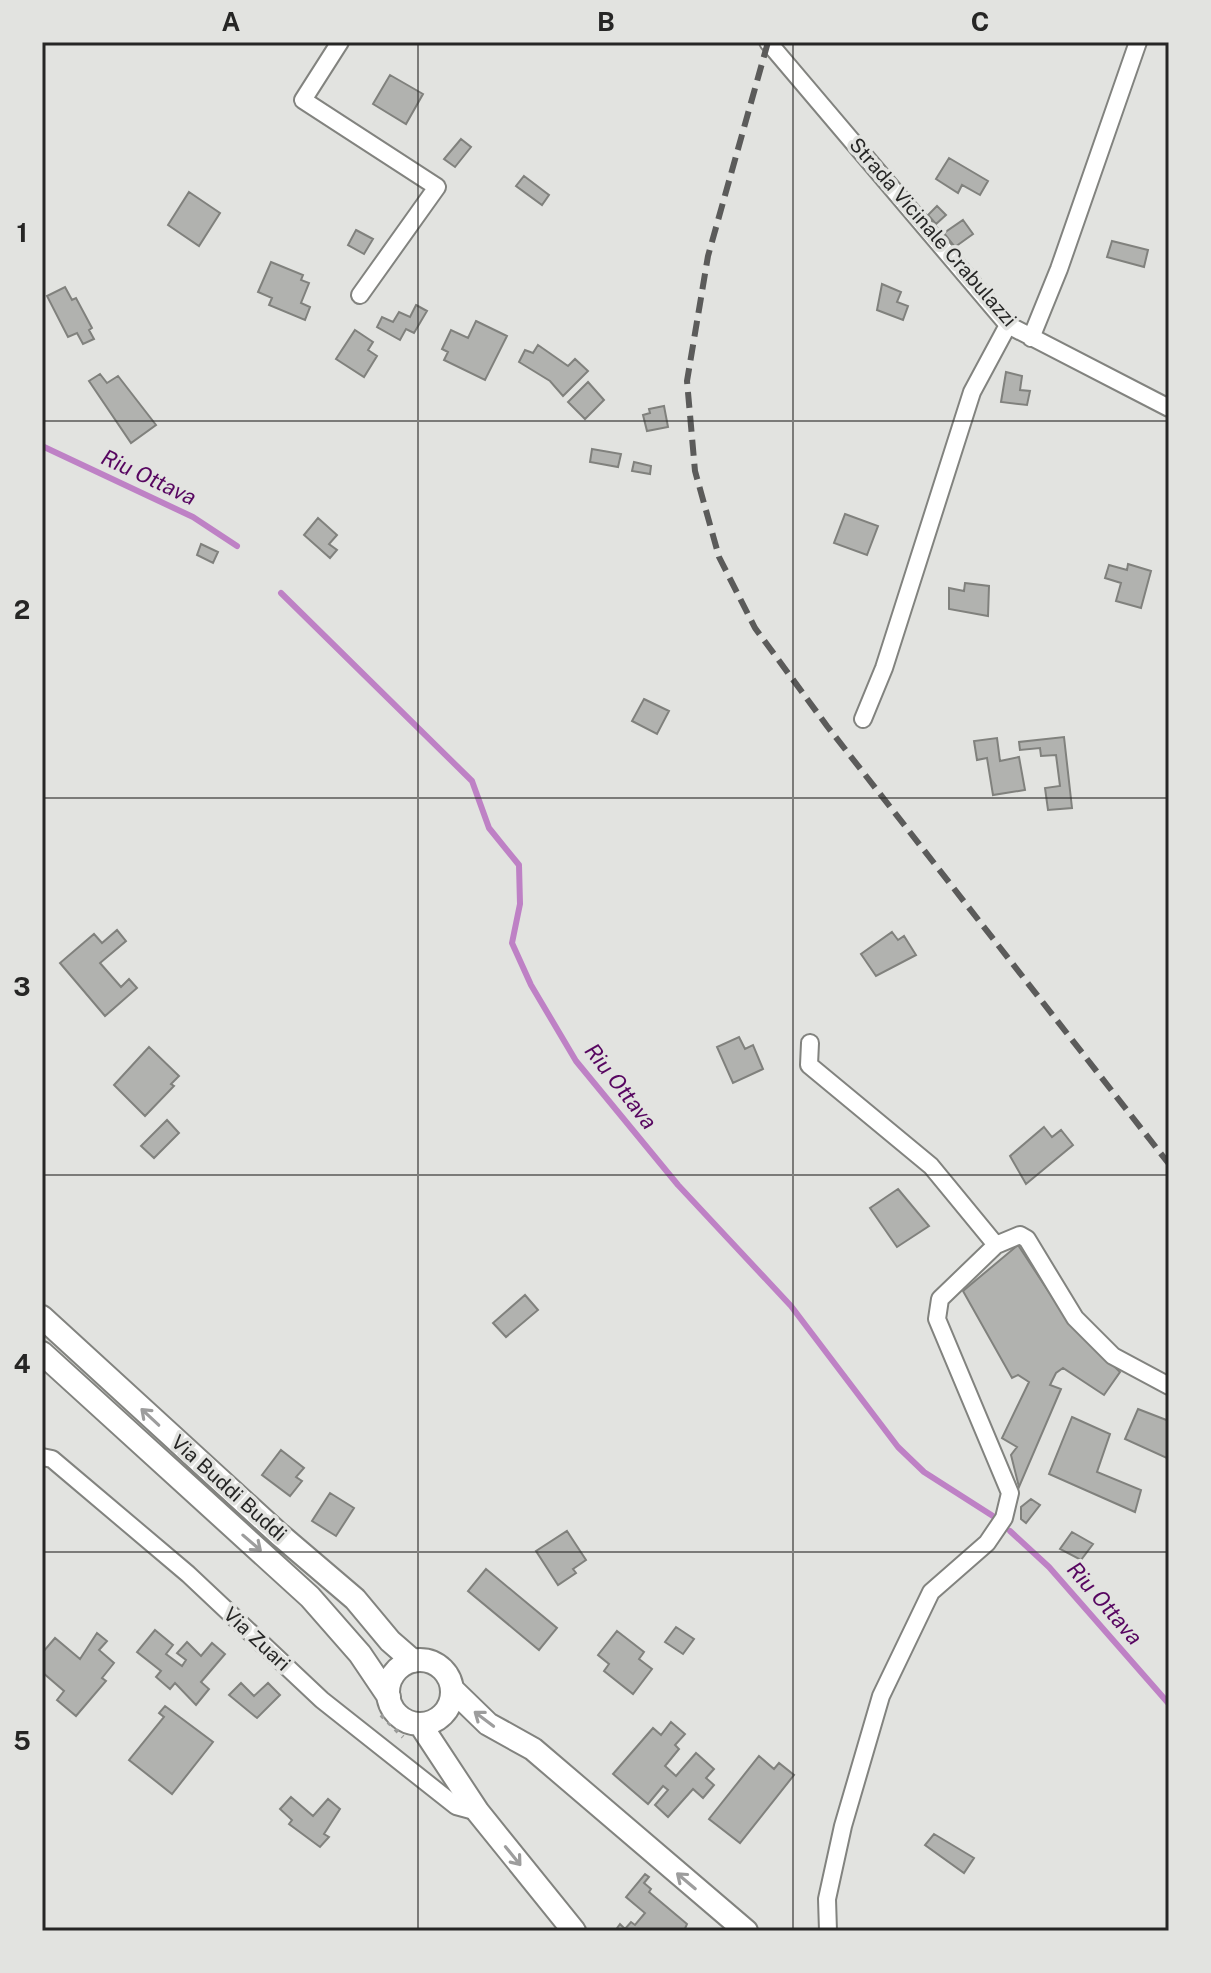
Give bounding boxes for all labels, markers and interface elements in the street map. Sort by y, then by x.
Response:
text: A [222,6,241,37]
text: B [597,6,615,37]
text: C [971,6,989,37]
street label: Strada Vicinale Crabulazzi [844,133,1022,331]
text: 1 [16,217,28,248]
water label: Riu Ottava [97,444,201,510]
text: 2 [14,594,30,625]
text: 3 [13,971,31,1002]
water label: Riu Ottava [580,1038,662,1134]
text: 4 [13,1348,31,1379]
one-way arrow [141,1408,161,1426]
street label: Via Buddi Buddi [166,1430,292,1546]
one-way arrow [241,1533,262,1551]
water label: Riu Ottava [1062,1556,1148,1650]
street label: Via Zuari [219,1602,295,1676]
one-way arrow [474,1710,495,1727]
text: 5 [13,1725,31,1756]
one-way arrow [505,1845,522,1866]
one-way arrow [676,1872,697,1890]

